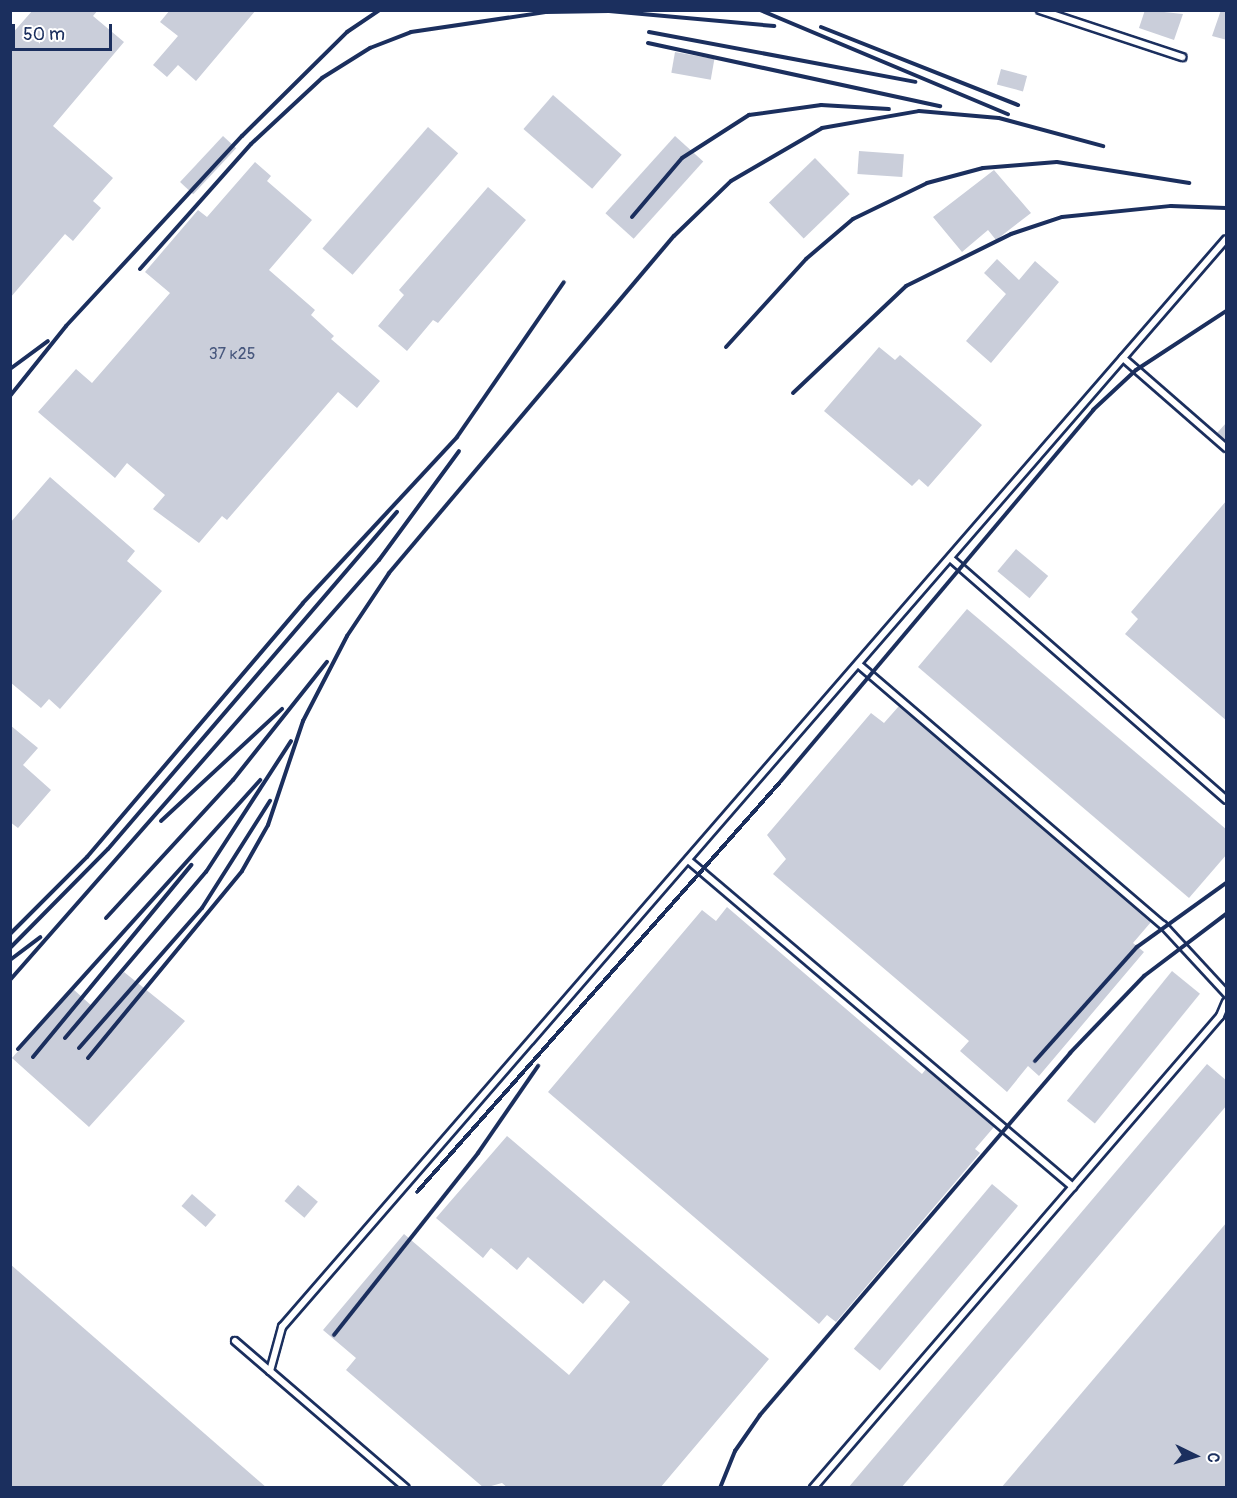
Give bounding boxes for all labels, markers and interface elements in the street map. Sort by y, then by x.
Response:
scale bar [15,12,116,50]
text: 50 m [23,23,65,46]
house number: 37 к25 [209,344,255,364]
north arrow [1165,1426,1225,1486]
text: С [1203,1452,1223,1463]

